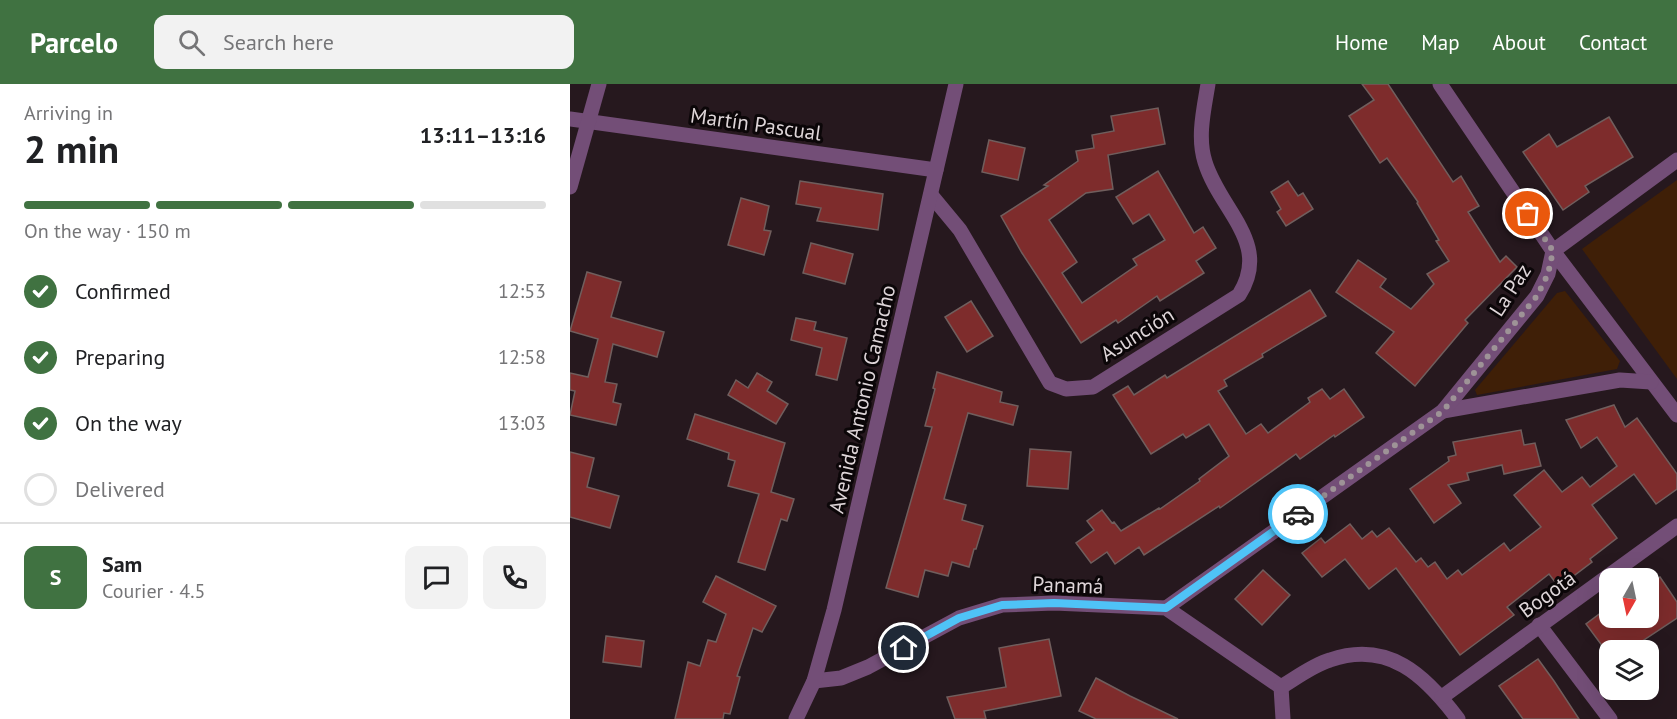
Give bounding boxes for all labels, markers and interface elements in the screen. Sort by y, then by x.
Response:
search box [154,15,574,69]
text: Parcelo [30,24,118,61]
icon: search [175,26,208,59]
text: Search here [223,28,334,56]
text: Home [1335,29,1388,56]
text: Map [1421,29,1460,56]
text: About [1493,29,1546,56]
text: Contact [1579,29,1647,56]
text: Arriving in [24,100,113,126]
street label: Martín Pascual [689,101,823,147]
text: 13:11–13:16 [420,121,546,149]
text: 2 min [24,123,119,174]
pin [1502,188,1553,239]
icon: bag [1511,197,1544,230]
text: On the way · 150 m [24,218,191,244]
street label: La Paz [1483,259,1537,321]
icon: check [24,275,57,308]
text: Confirmed [75,277,171,305]
text: 12:53 [498,278,546,304]
street label: Avenida Antonio Camacho [823,282,901,516]
street label: Asunción [1095,301,1179,367]
icon: check [24,341,57,374]
text: Preparing [75,343,165,371]
text: 12:58 [498,344,546,370]
icon: check [24,407,57,440]
text: On the way [75,409,182,437]
text: 13:03 [498,410,546,436]
text: Delivered [75,475,165,503]
courier [1268,484,1328,544]
icon: car [1282,498,1315,531]
button: chat [405,546,468,609]
button: phone [483,546,546,609]
text: Sam [102,550,142,578]
text: S [50,563,61,591]
street label: Bogotá [1513,564,1581,624]
north arrow [1599,568,1659,628]
map controls [1599,568,1659,700]
street label: Panamá [1032,570,1104,600]
text: Courier · 4.5 [102,578,205,604]
pin [878,622,929,673]
icon: home [887,631,920,664]
button: layers [1599,640,1659,700]

